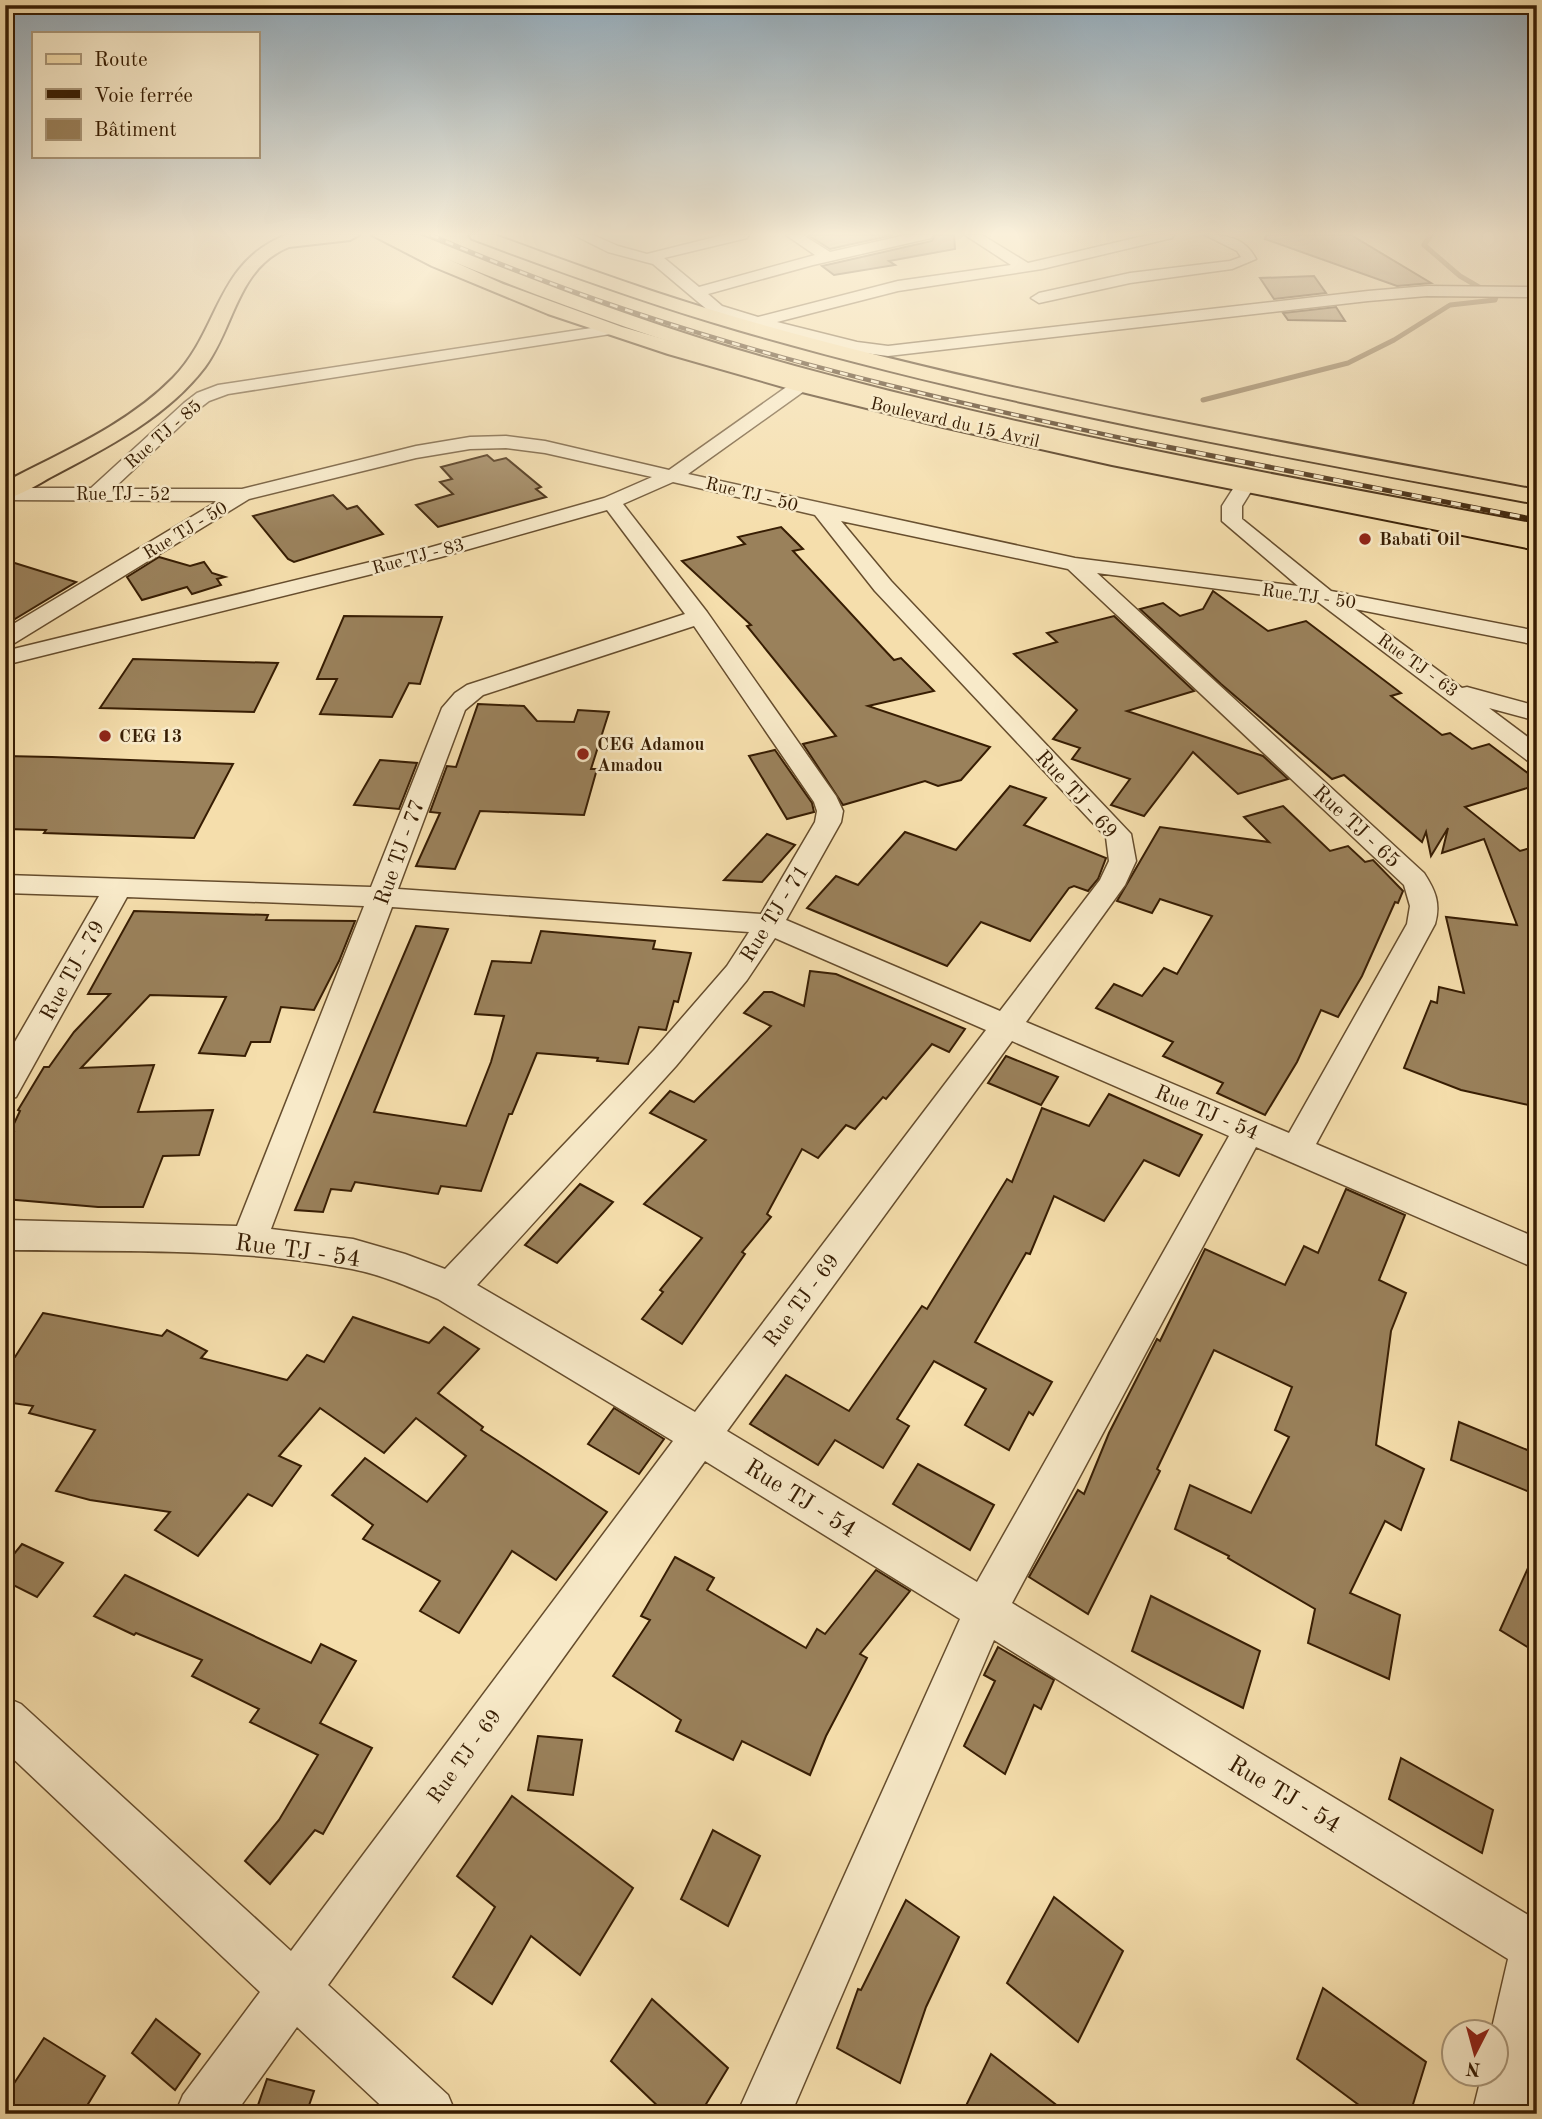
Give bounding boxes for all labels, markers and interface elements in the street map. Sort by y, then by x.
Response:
legend [32,32,259,158]
text: Route [94,50,148,71]
text: Voie ferrée [94,86,193,107]
text: Bâtiment [94,120,177,141]
street label: Boulevard du 15 Avril [868,395,1041,451]
street label: Rue TJ - 85 [122,397,205,473]
street label: Rue TJ - 50 [704,475,800,515]
street label: Rue TJ - 52 [76,486,170,504]
street label: Rue TJ - 50 [140,499,231,563]
marker: Babati Oil [1357,531,1373,547]
place label: Babati Oil [1379,531,1461,549]
street label: Rue TJ - 83 [370,536,466,578]
street label: Rue TJ - 50 [1261,581,1357,612]
street label: Rue TJ - 63 [1374,631,1461,701]
marker: CEG 13 [97,728,113,744]
place label: CEG 13 [119,728,182,746]
place label: CEG Adamou Amadou [597,736,705,775]
marker: CEG Adamou Amadou [575,746,591,762]
street label: Rue TJ - 69 [1031,747,1121,843]
street label: Rue TJ - 65 [1308,782,1404,872]
street label: Rue TJ - 77 [372,797,429,908]
street label: Rue TJ - 71 [737,861,813,966]
street label: Rue TJ - 79 [37,917,109,1024]
street label: Rue TJ - 54 [1151,1082,1261,1145]
street label: Rue TJ - 54 [234,1231,362,1273]
street label: Rue TJ - 69 [761,1250,844,1351]
street label: Rue TJ - 54 [740,1456,860,1543]
street label: Rue TJ - 69 [424,1706,506,1808]
street label: Rue TJ - 54 [1224,1753,1344,1839]
north arrow [1440,2018,1510,2088]
text: N [1465,2057,1482,2078]

